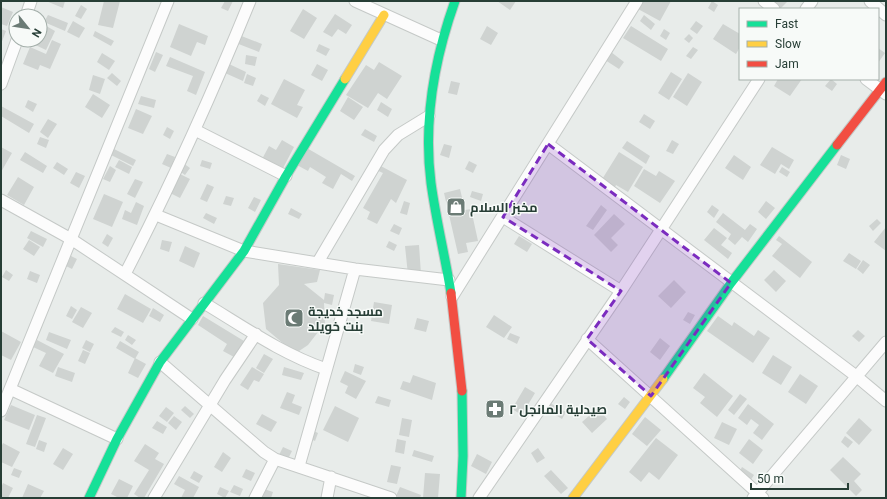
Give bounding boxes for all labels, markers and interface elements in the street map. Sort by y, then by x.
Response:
north arrow [8,8,48,48]
legend [739,8,879,80]
text: Fast [775,17,798,31]
text: N [29,26,44,40]
text: Slow [775,37,801,51]
text: Jam [775,57,799,71]
shop icon: مخبز السلام [445,196,467,218]
place label: مخبز السلام [470,200,538,217]
place label: مسجد خديجة بنت خويلد [308,304,383,335]
mosque icon: مسجد خديجة بنت خويلد [283,307,305,329]
pharmacy icon: صيدلية المانجل ٢ [484,398,506,420]
place label: صيدلية المانجل ٢ [509,402,607,417]
scale bar [751,465,848,491]
text: 50 m [757,472,784,486]

